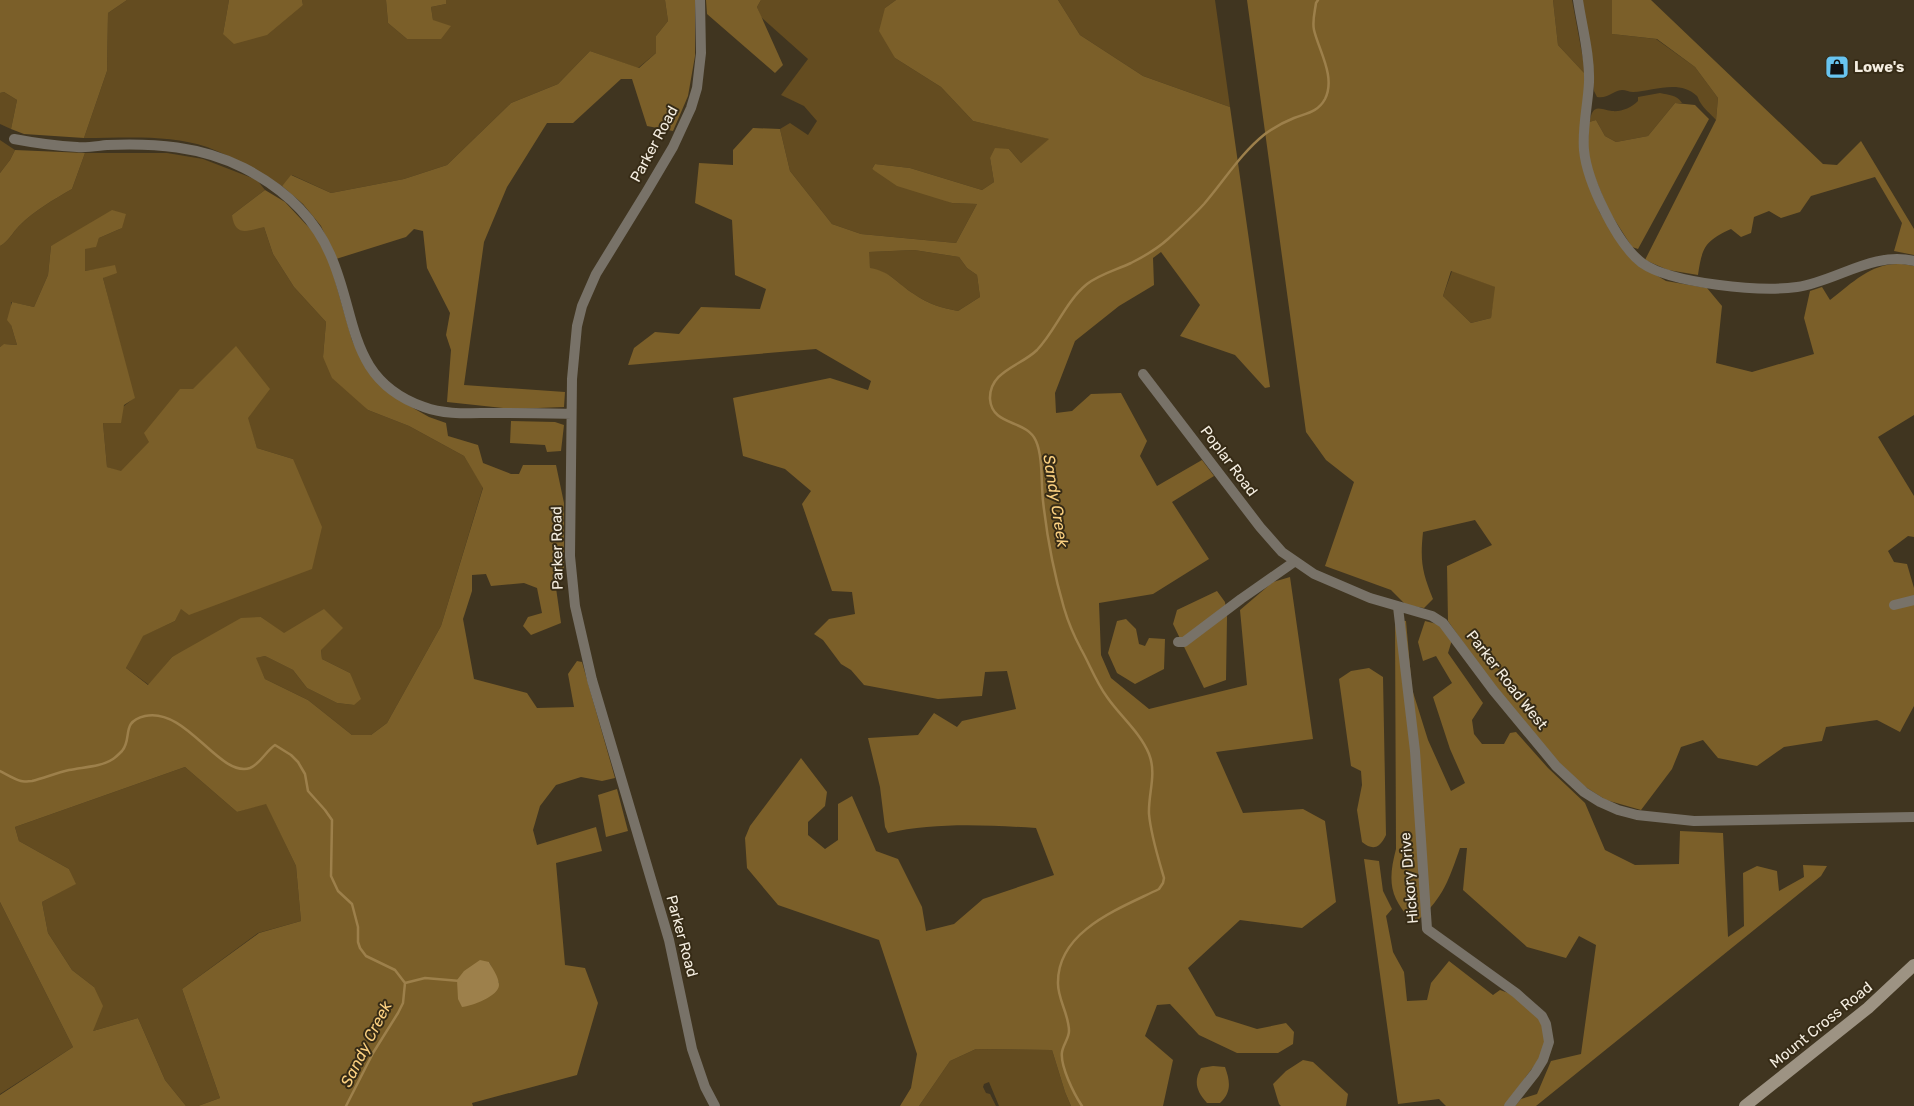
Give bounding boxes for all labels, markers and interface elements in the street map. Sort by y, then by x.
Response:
shop icon: Lowe's [1824,54,1850,80]
place label: Lowe's [1854,58,1904,76]
street label: Parker Road [626,103,682,185]
street label: Poplar Road [1197,422,1261,500]
water label: Sandy Creek [1039,453,1073,549]
street label: Parker Road [547,506,567,590]
street label: Parker Road West [1463,627,1551,733]
street label: Hickory Drive [1396,831,1422,925]
street label: Parker Road [662,893,702,979]
street label: Mount Cross Road [1766,978,1876,1072]
water label: Sandy Creek [336,997,396,1090]

